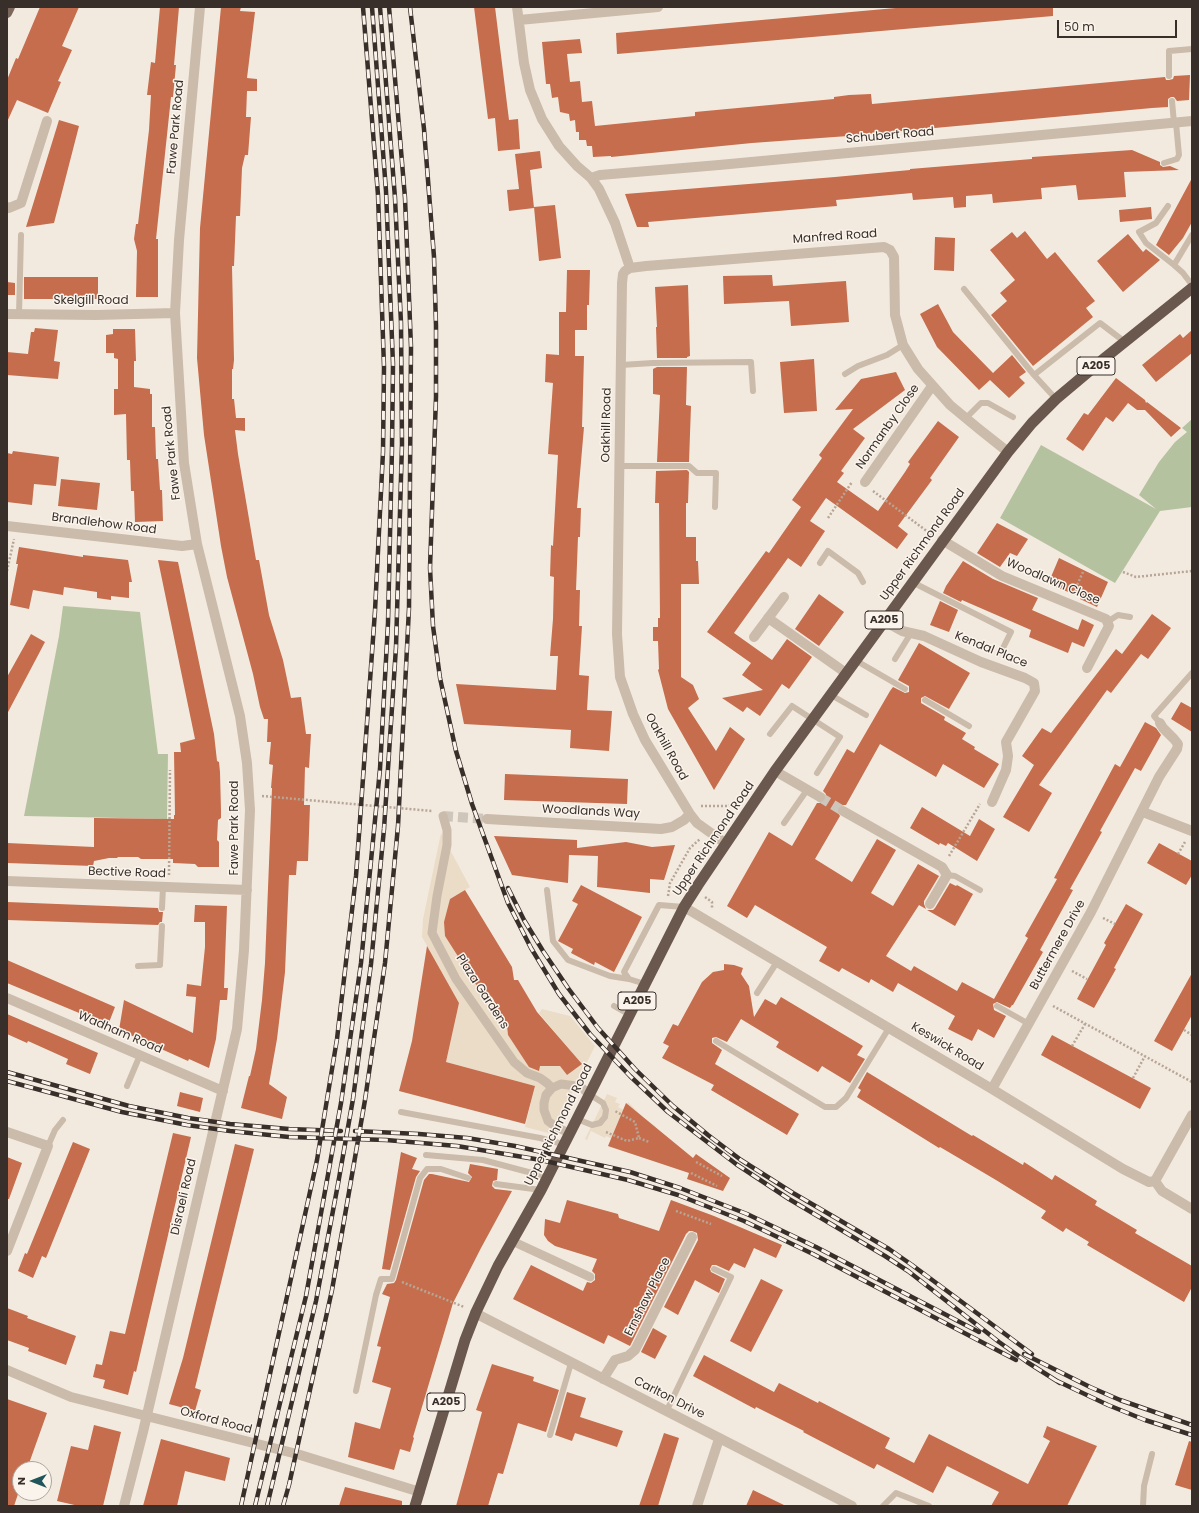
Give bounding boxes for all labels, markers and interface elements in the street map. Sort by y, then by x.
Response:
scale bar [1059,12,1179,38]
text: 50 m [1064,18,1095,35]
street label: Fawe Park Road [165,79,187,175]
street label: Schubert Road [845,125,935,147]
street label: Manfred Road [792,227,878,247]
street label: Skelgill Road [54,294,128,308]
road number: A205 [1077,357,1115,375]
street label: Normanby Close [853,382,923,472]
street label: Oakhill Road [599,388,615,462]
street label: Fawe Park Road [160,405,184,501]
street label: Upper Richmond Road [878,486,968,604]
street label: Brandlehow Road [51,510,157,538]
street label: Woodlawn Close [1004,556,1102,608]
road number: A205 [865,611,903,629]
street label: Kendal Place [952,629,1030,671]
street label: Oakhill Road [642,711,690,783]
street label: Upper Richmond Road [670,779,758,899]
street label: Fawe Park Road [228,781,242,875]
street label: Woodlands Way [542,802,640,822]
street label: Bective Road [88,864,166,882]
street label: Buttermere Drive [1027,897,1089,993]
street label: Plaza Gardens [452,952,512,1032]
road number: A205 [618,992,656,1010]
street label: Wadham Road [76,1009,164,1057]
street label: Keswick Road [908,1020,986,1074]
street label: Upper Richmond Road [522,1062,596,1188]
street label: Disraeli Road [168,1157,200,1237]
street label: Ernshaw Place [622,1255,674,1339]
street label: Carlton Drive [631,1374,707,1422]
road number: A205 [427,1393,465,1411]
street label: Oxford Road [178,1404,254,1438]
north arrow [12,1461,52,1501]
text: N [13,1477,29,1485]

